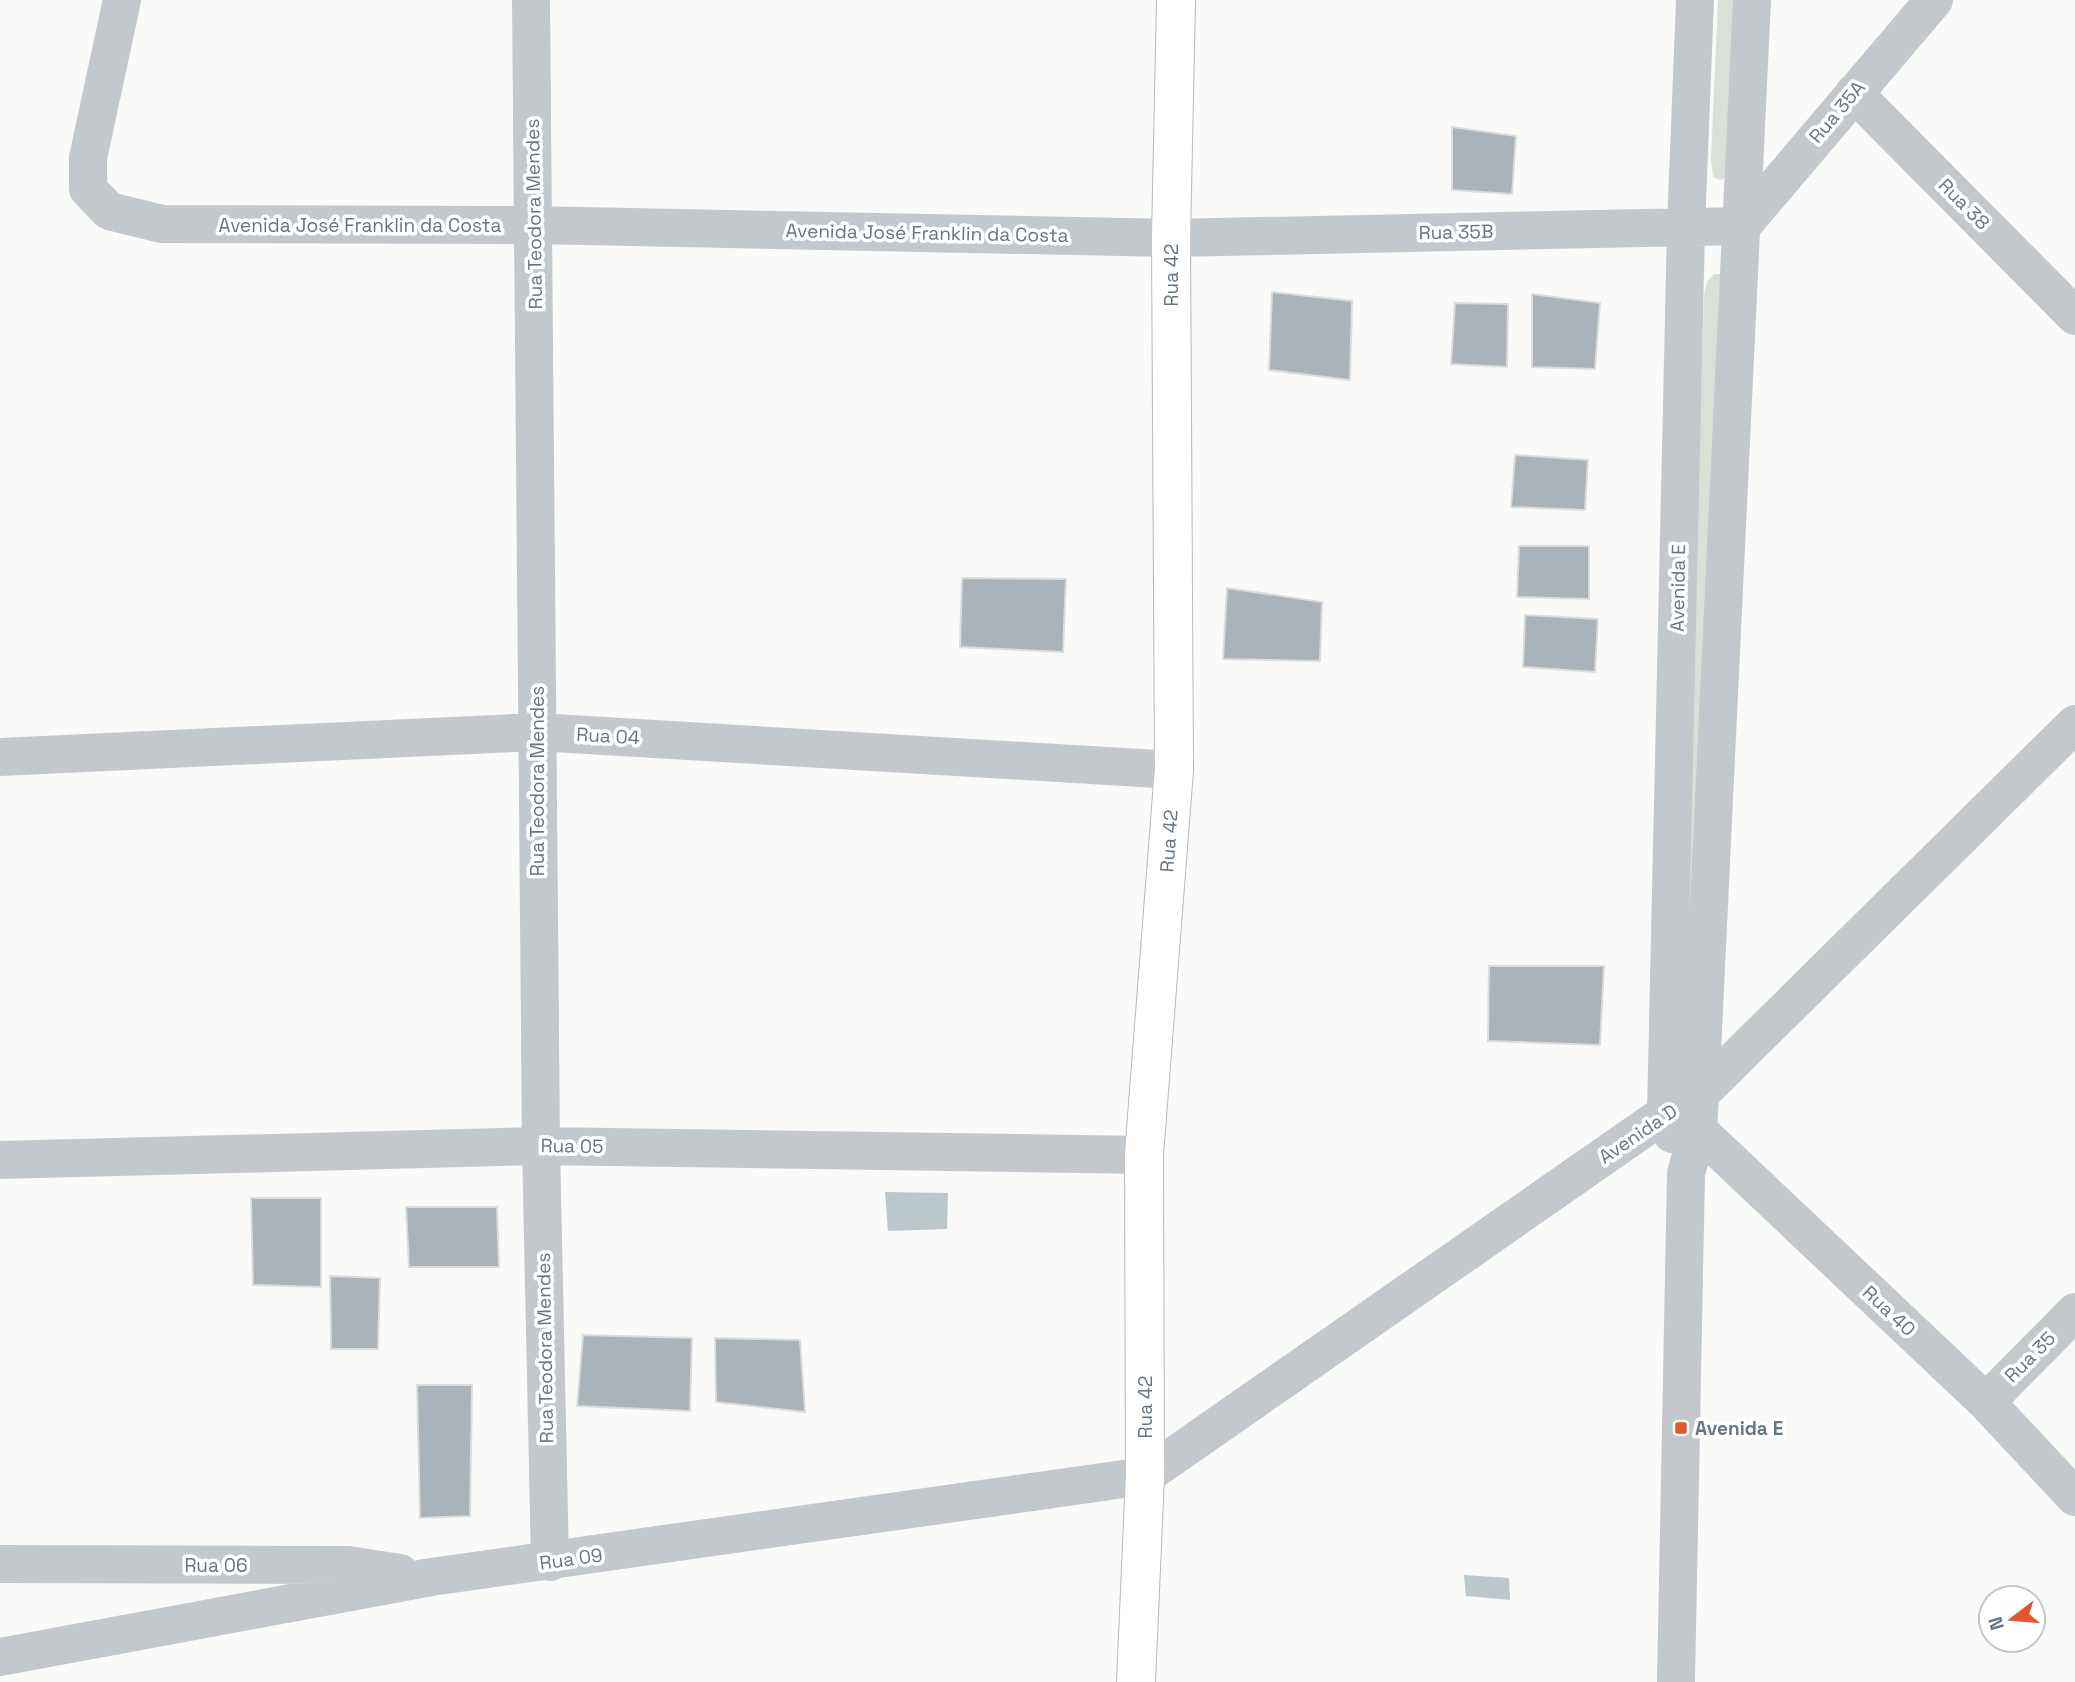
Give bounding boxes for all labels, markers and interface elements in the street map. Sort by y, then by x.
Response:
street label: Rua 35A [1804,76,1870,148]
street label: Rua Teodora Mendes [520,118,548,310]
street label: Rua 38 [1933,173,1995,235]
street label: Avenida José Franklin da Costa [219,213,502,238]
street label: Avenida José Franklin da Costa [785,218,1069,248]
street label: Rua 35B [1418,219,1494,245]
street label: Rua 42 [1159,244,1184,306]
street label: Avenida E [1665,544,1691,632]
street label: Rua Teodora Mendes [525,686,550,876]
street label: Rua 04 [576,722,640,750]
street label: Rua 42 [1154,809,1184,873]
street label: Avenida D [1594,1099,1682,1169]
street label: Rua 05 [540,1133,604,1159]
street label: Rua Teodora Mendes [531,1252,559,1444]
street label: Rua 40 [1857,1280,1921,1342]
street label: Rua 35 [1999,1326,2061,1388]
street label: Rua 42 [1133,1376,1158,1438]
place label: Avenida E [1695,1416,1783,1441]
marker: Avenida E [1673,1420,1689,1436]
street label: Rua 09 [538,1542,604,1576]
street label: Rua 06 [184,1553,248,1578]
north arrow [1977,1584,2047,1654]
text: N [1982,1614,2010,1633]

